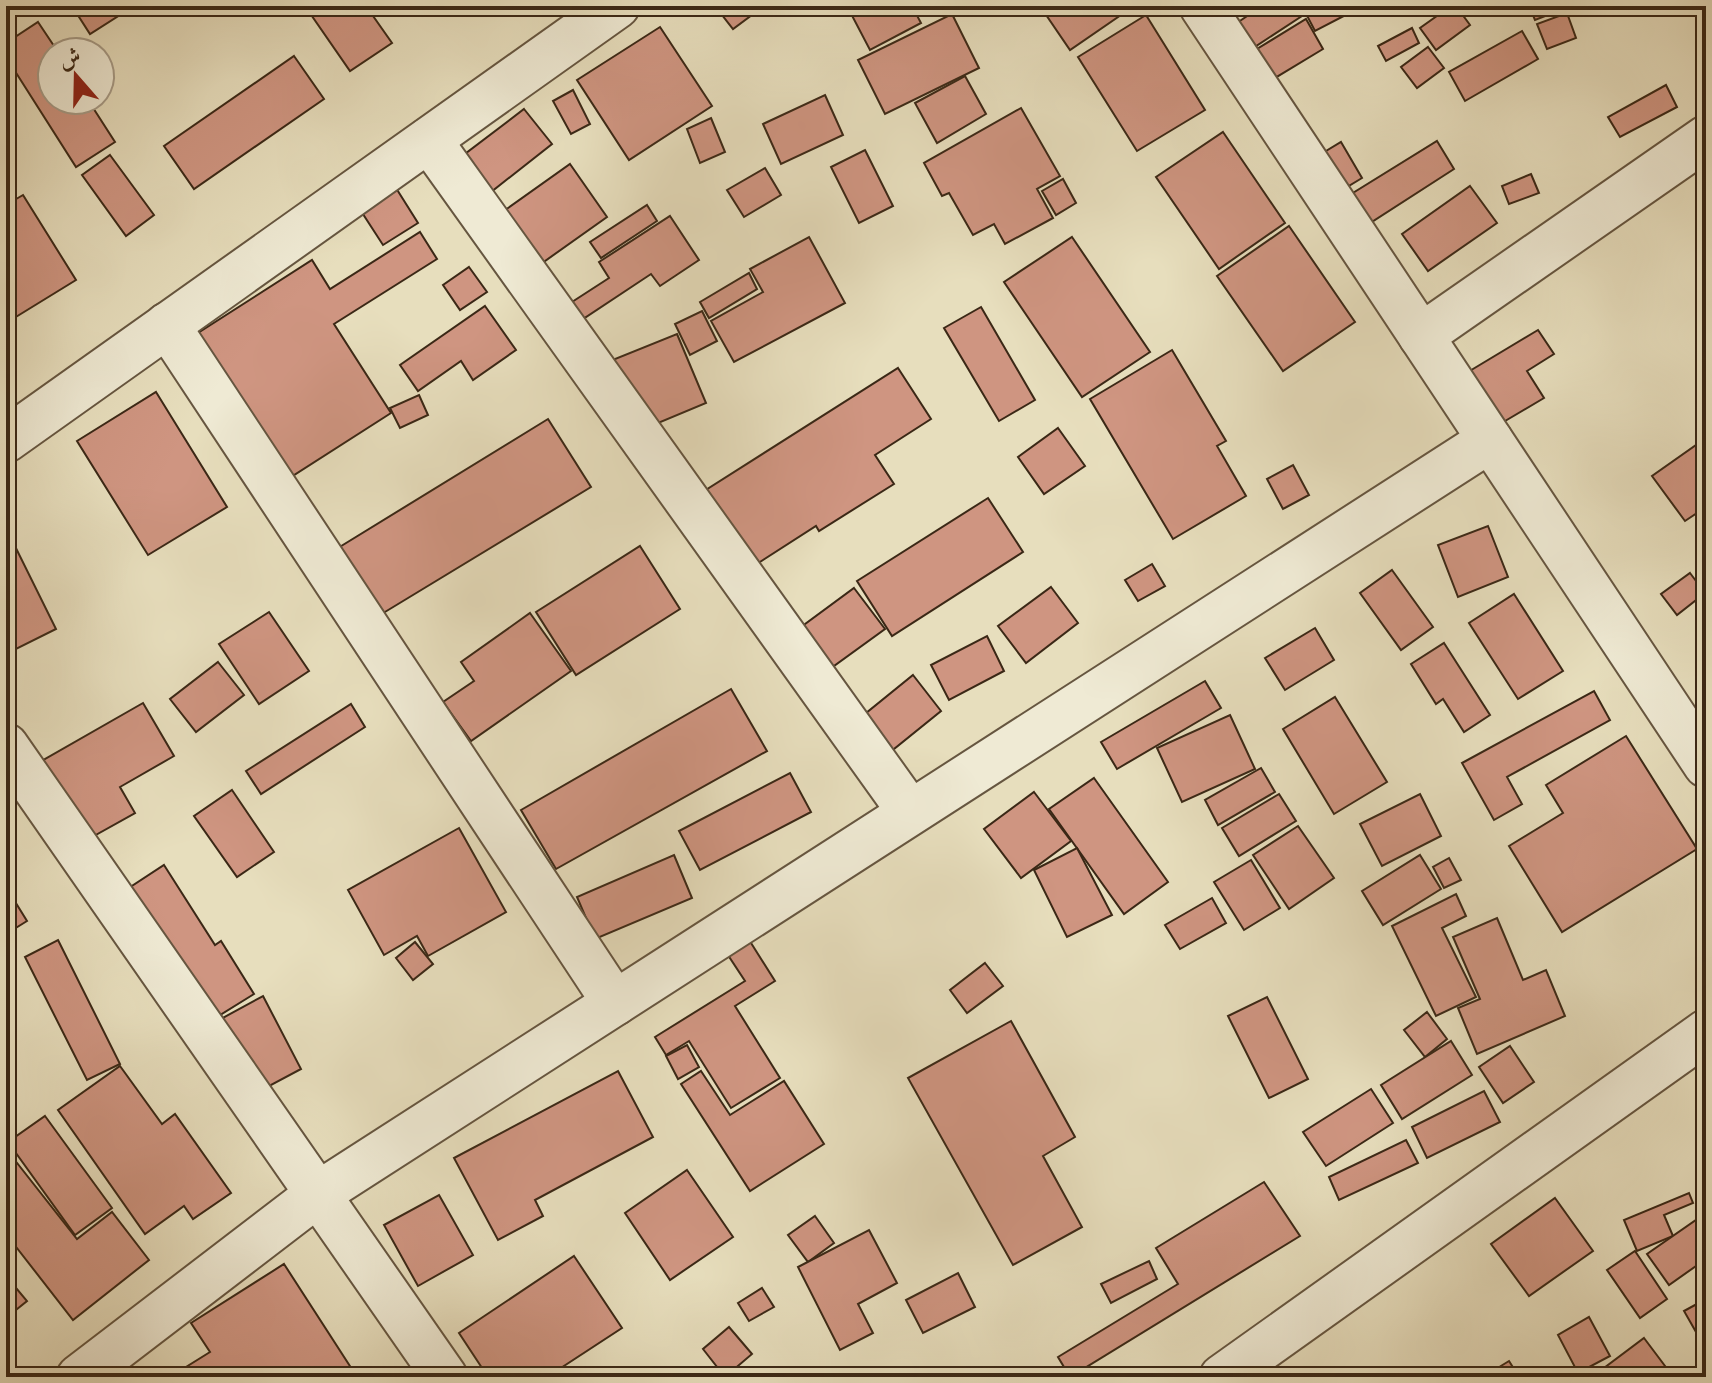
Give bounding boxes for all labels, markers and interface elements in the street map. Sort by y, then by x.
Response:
north arrow [36,36,116,116]
text: ش [54,40,85,75]

